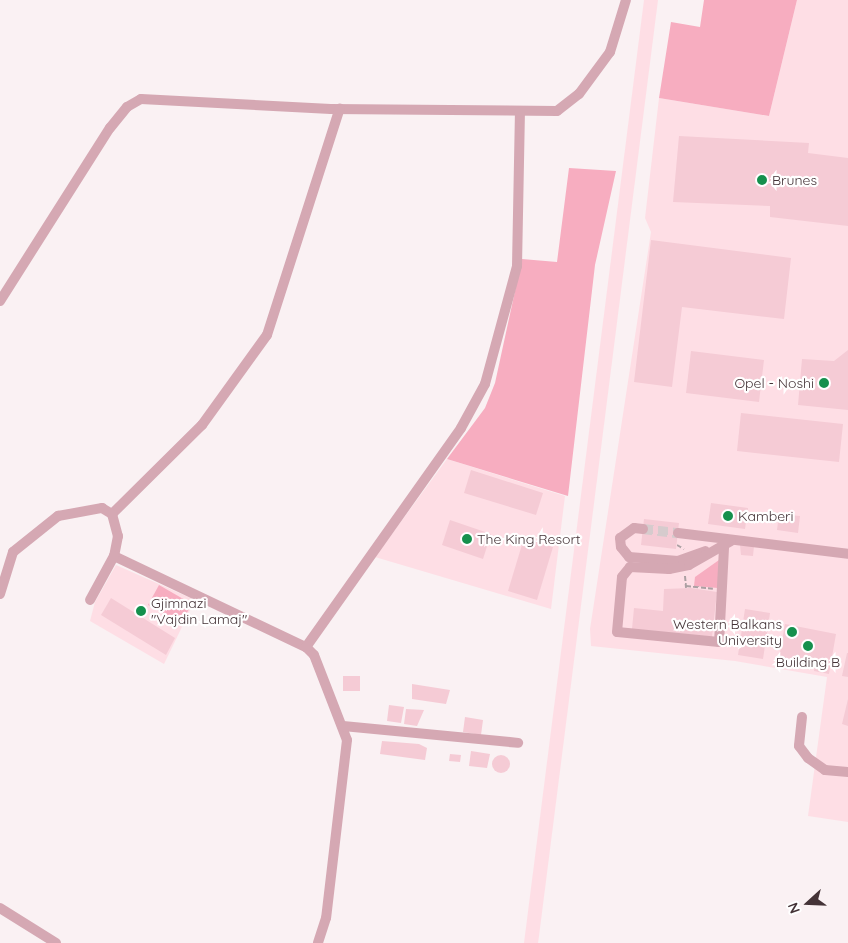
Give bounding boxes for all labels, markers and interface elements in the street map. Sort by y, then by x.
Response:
place label: Brunes [772,172,817,188]
marker: Brunes [756,174,768,186]
place label: Opel - Noshi [734,375,814,391]
marker: Opel - Noshi [818,377,830,389]
place label: Kamberi [738,508,793,524]
marker: Kamberi [722,510,734,522]
place label: The King Resort [477,531,581,547]
marker: The King Resort [461,533,473,545]
place label: Gjimnazi "Vajdin Lamaj" [151,595,247,628]
marker: Gjimnazi "Vajdin Lamaj" [135,605,147,617]
place label: Western Balkans University [673,616,782,648]
marker: Western Balkans University [786,626,798,638]
marker: Building B [802,640,814,652]
place label: Building B [776,654,840,670]
north arrow [783,878,833,928]
text: N [784,900,804,916]

